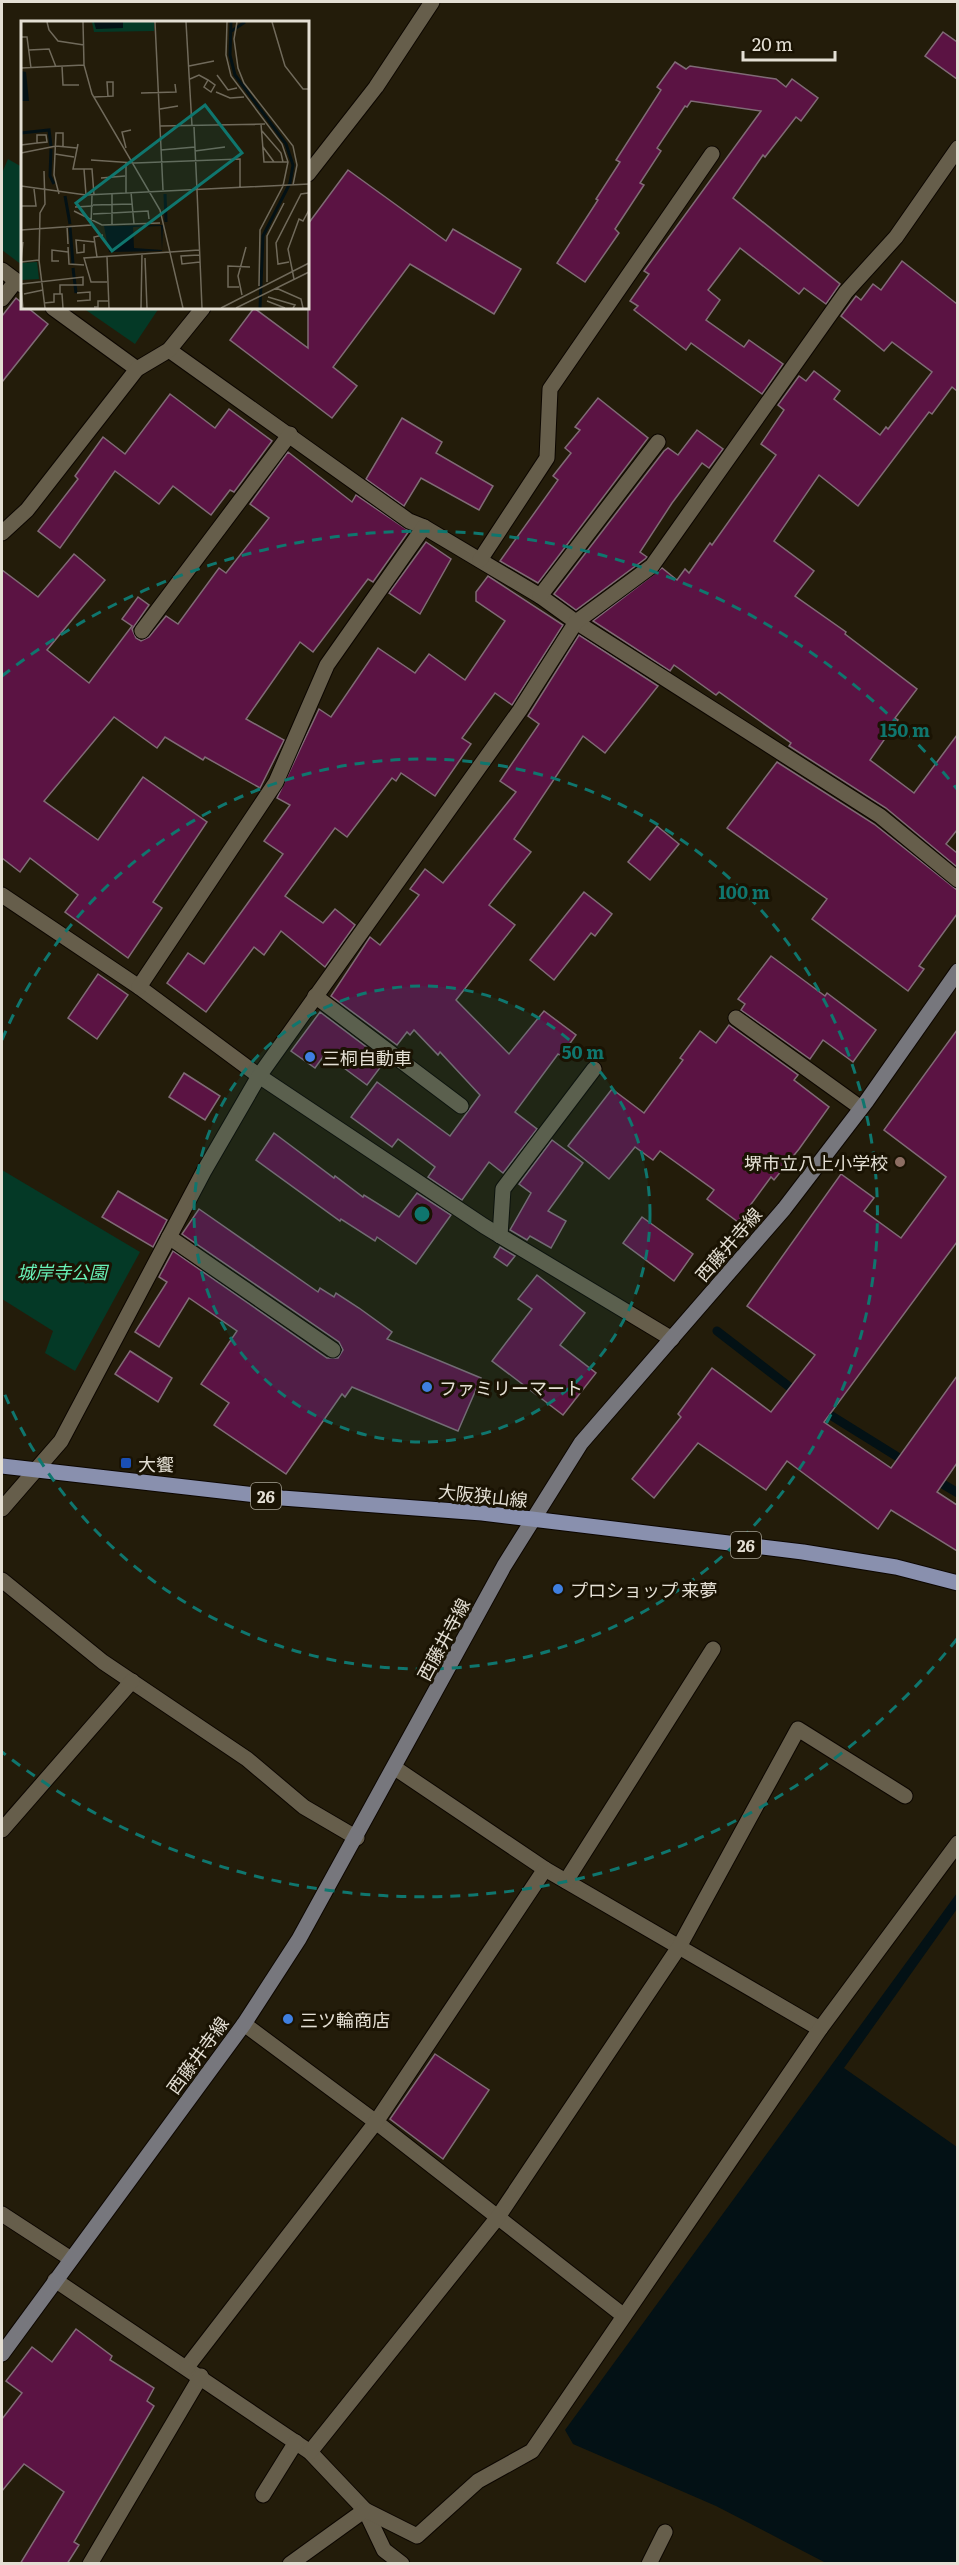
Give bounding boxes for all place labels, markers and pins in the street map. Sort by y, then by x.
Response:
place label: 三桐自動車 [322,1044,412,1071]
marker: 三桐自動車 [303,1050,317,1064]
place label: 堺市立八上小学校 [744,1149,888,1176]
marker: 堺市立八上小学校 [893,1155,907,1169]
centre of rings [412,1204,432,1224]
place label: ファミリーマート [439,1374,583,1401]
marker: ファミリーマート [420,1380,434,1394]
place label: 大饗 [138,1450,174,1477]
marker: 大饗 [119,1456,133,1470]
place label: プロショップ 来夢 [570,1576,718,1603]
marker: プロショップ 来夢 [551,1582,565,1596]
place label: 三ツ輪商店 [300,2006,390,2033]
marker: 三ツ輪商店 [281,2012,295,2026]

